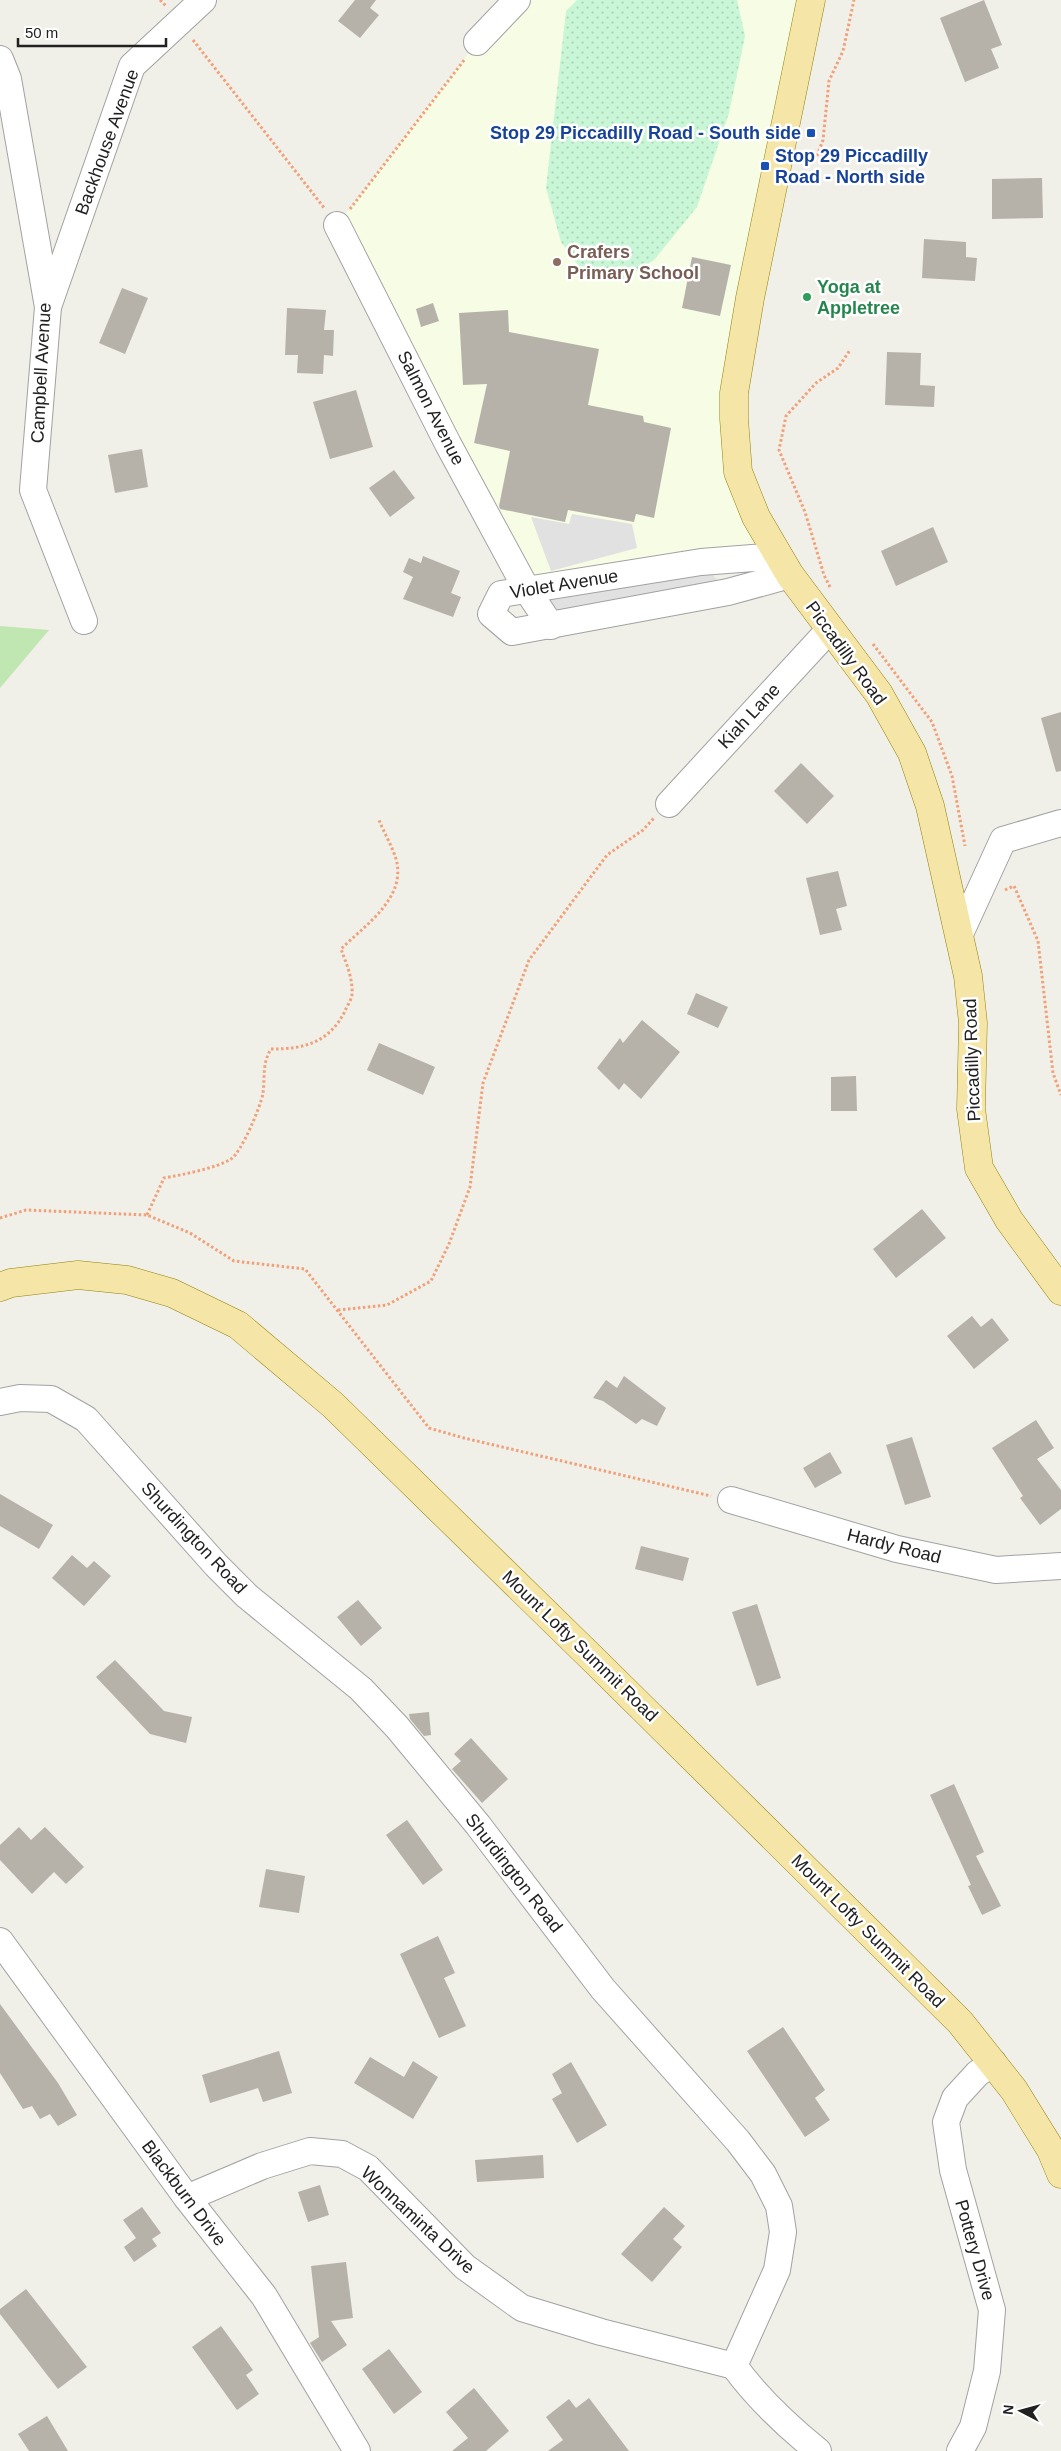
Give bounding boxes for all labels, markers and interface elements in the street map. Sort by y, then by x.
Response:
scale bar [18,15,165,47]
text: 50 m [25,24,58,41]
street label: Backhouse Avenue [71,66,143,218]
place label: Stop 29 Piccadilly Road - South side [490,123,801,143]
marker: Stop 29 Piccadilly Road - South side [805,127,817,139]
place label: Stop 29 Piccadilly Road - North side [775,146,928,187]
marker: Stop 29 Piccadilly Road - North side [759,160,771,172]
place label: Crafers Primary School [567,242,699,283]
marker: Crafers Primary School [551,256,563,268]
place label: Yoga at Appletree [817,277,900,318]
marker: Yoga at Appletree [801,291,813,303]
street label: Campbell Avenue [27,302,55,444]
street label: Salmon Avenue [394,347,468,469]
street label: Violet Avenue [508,566,620,602]
street label: Piccadilly Road [802,597,890,709]
street label: Kiah Lane [714,680,784,752]
street label: Piccadilly Road [960,998,984,1122]
street label: Shurdington Road [137,1478,251,1598]
street label: Hardy Road [845,1525,943,1567]
street label: Mount Lofty Summit Road [498,1567,662,1725]
street label: Shurdington Road [461,1810,567,1936]
street label: Mount Lofty Summit Road [787,1850,949,2012]
street label: Blackburn Drive [138,2136,230,2250]
street label: Wonnaminta Drive [357,2162,479,2278]
street label: Pottery Drive [951,2197,999,2303]
north arrow [996,2386,1046,2436]
text: N [1000,2404,1017,2416]

